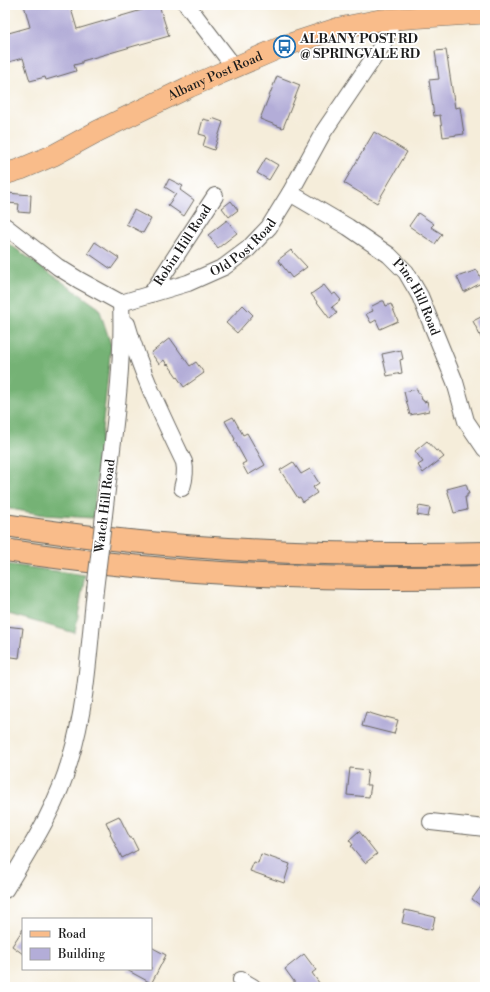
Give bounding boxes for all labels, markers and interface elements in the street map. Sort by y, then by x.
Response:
place label: ALBANY POST RD @ SPRINGVALE RD [299,31,420,62]
bus stop icon: ALBANY POST RD @ SPRINGVALE RD [271,33,297,59]
street label: Albany Post Road [164,48,265,105]
street label: Robin Hill Road [150,201,215,289]
street label: Old Post Road [208,215,280,280]
street label: Pine Hill Road [389,255,443,339]
street label: Watch Hill Road [91,458,119,555]
legend [22,918,152,970]
text: Road [58,927,86,942]
text: Building [57,947,106,962]

